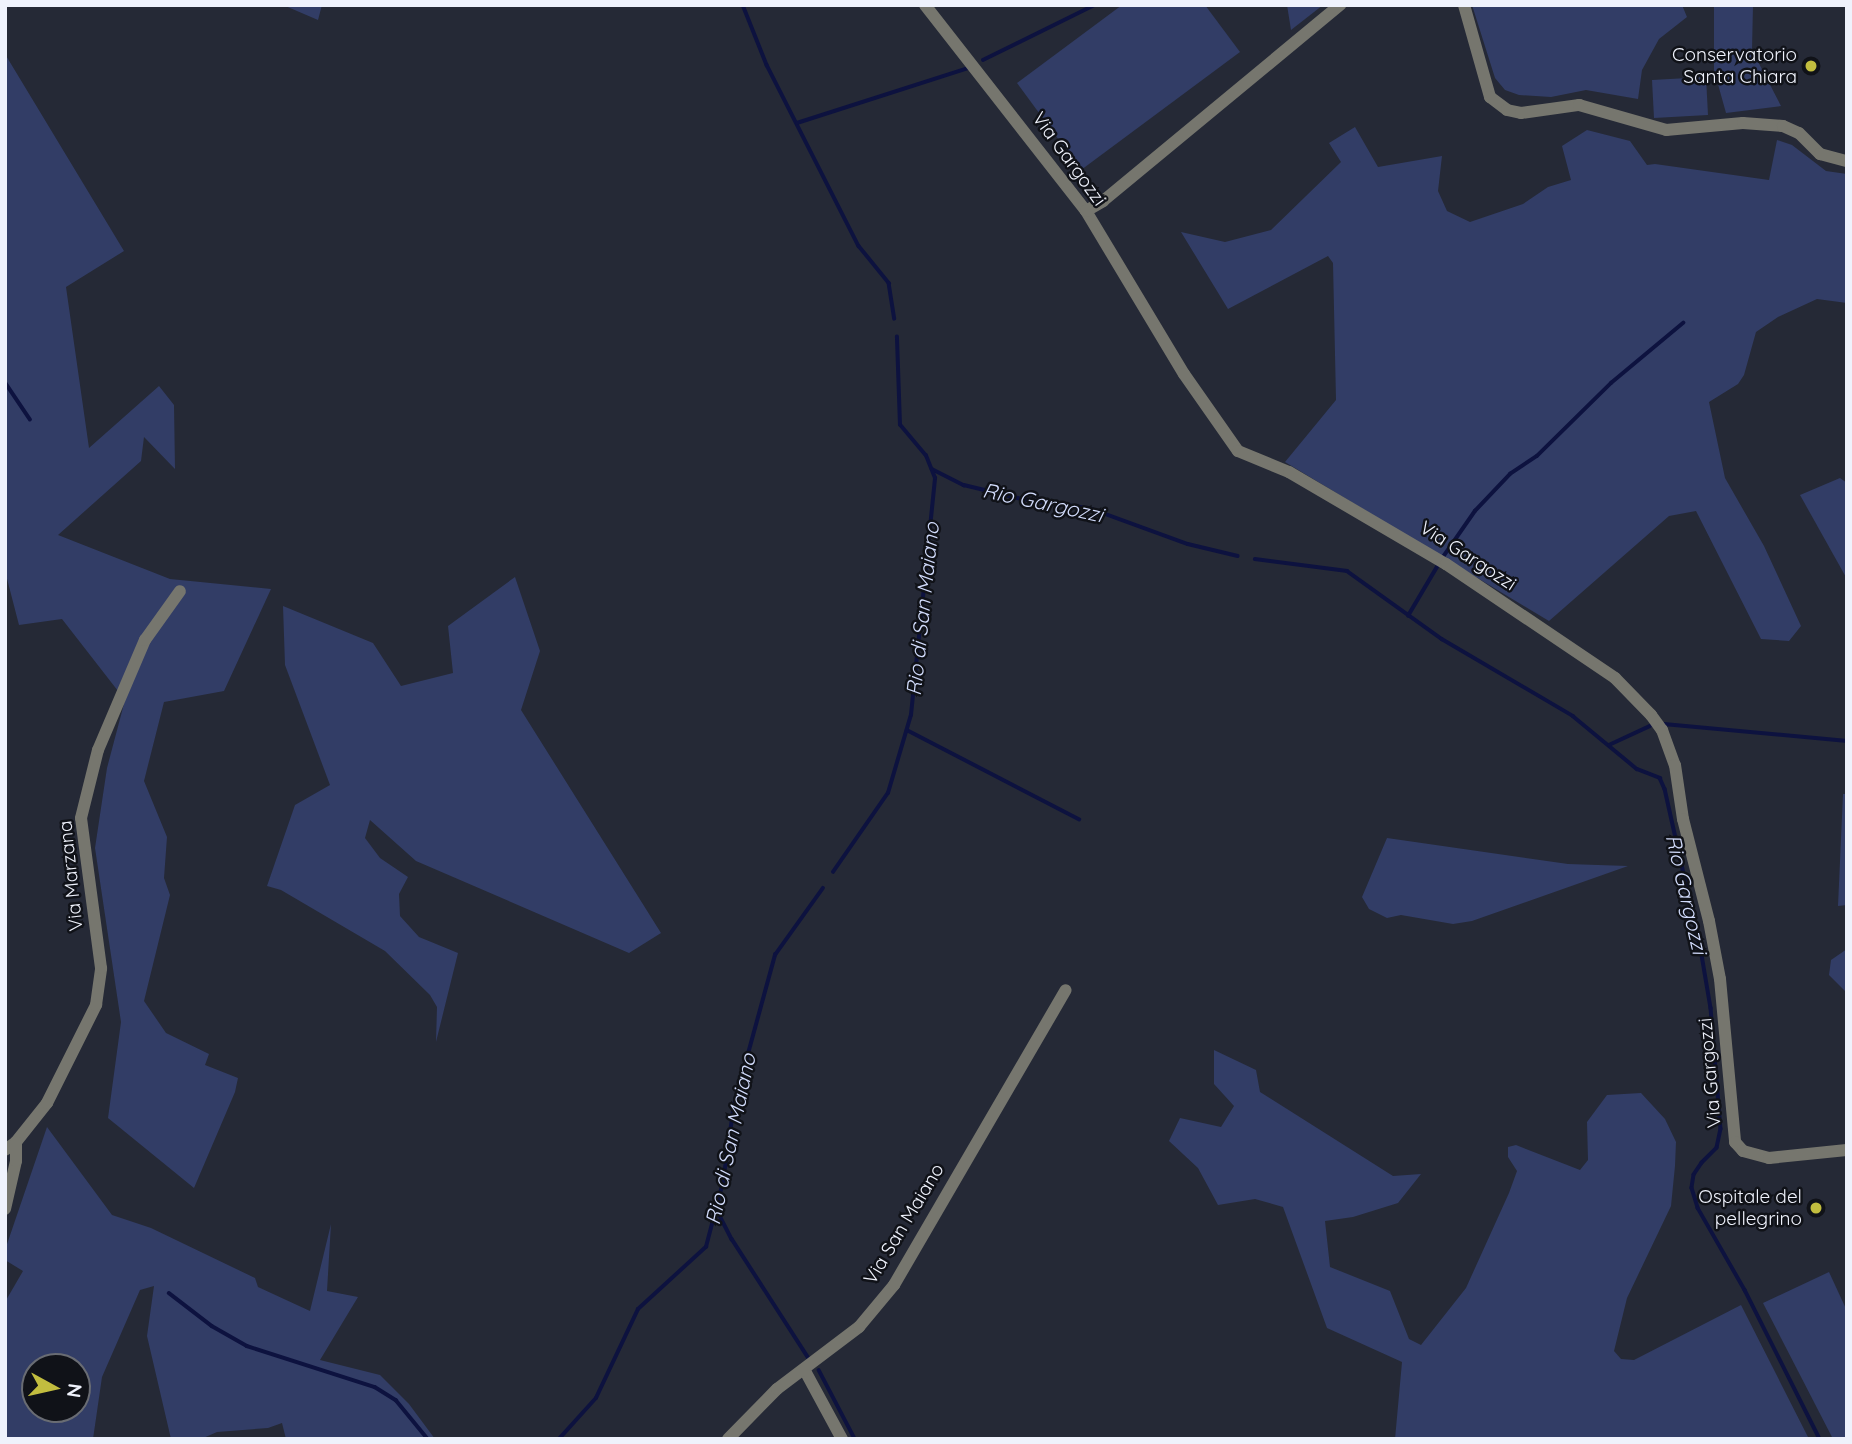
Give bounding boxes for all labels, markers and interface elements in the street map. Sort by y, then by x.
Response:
place label: Conservatorio Santa Chiara [1672,44,1797,88]
marker: Conservatorio Santa Chiara [1803,58,1819,74]
street label: Via Gargozzi [1027,108,1111,210]
water label: Rio Gargozzi [981,477,1105,527]
street label: Via Gargozzi [1415,516,1521,596]
water label: Rio di San Maiano [900,521,944,697]
street label: Via Marzana [54,820,88,932]
water label: Rio Gargozzi [1661,832,1713,956]
street label: Via Gargozzi [1694,1017,1726,1129]
water label: Rio di San Maiano [700,1051,760,1227]
street label: Via San Maiano [859,1159,949,1289]
place label: Ospitale del pellegrino [1698,1186,1802,1230]
marker: Ospitale del pellegrino [1808,1200,1824,1216]
north arrow [21,1353,91,1423]
text: N [62,1382,88,1399]

